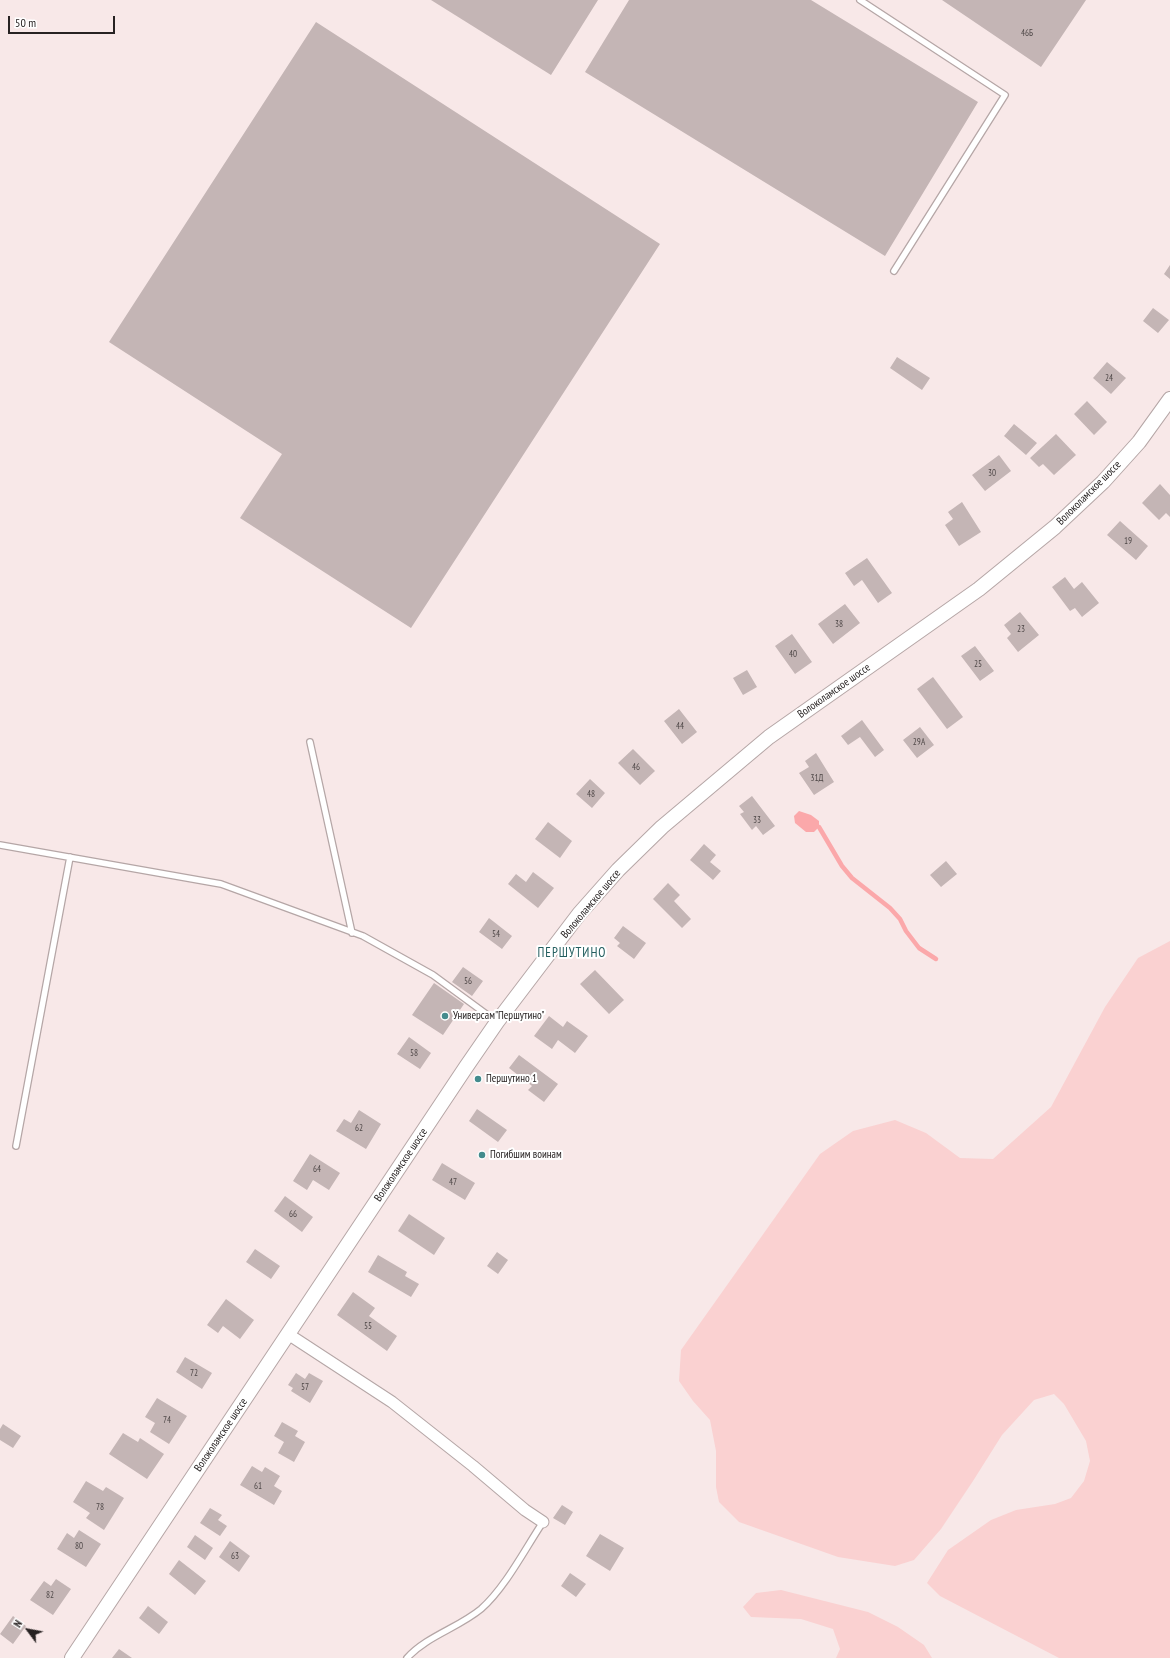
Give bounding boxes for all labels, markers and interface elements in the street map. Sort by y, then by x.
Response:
scale bar [10,8,117,34]
text: 50 m [15,15,36,30]
house number: 46Б [1021,28,1033,38]
house number: 24 [1105,373,1113,383]
street label: Волоколамское шоссе [1054,458,1124,528]
house number: 30 [988,468,996,478]
house number: 19 [1124,536,1132,546]
house number: 38 [835,619,843,629]
house number: 23 [1017,624,1025,634]
house number: 40 [789,649,797,659]
house number: 25 [974,659,982,669]
street label: Волоколамское шоссе [795,661,873,721]
house number: 44 [676,721,684,731]
house number: 29А [913,737,925,747]
house number: 46 [632,762,640,772]
house number: 31Д [811,773,823,783]
house number: 48 [587,789,595,799]
house number: 33 [753,815,761,825]
street label: Волоколамское шоссе [558,867,624,941]
house number: 54 [492,929,500,939]
district label: ПЕРШУТИНО [537,945,607,961]
house number: 56 [464,976,472,986]
place label: Универсам"Першутино" [453,1009,544,1023]
marker: Универсам"Першутино" [440,1011,450,1021]
house number: 58 [410,1048,418,1058]
place label: Першутино 1 [486,1072,537,1086]
marker: Першутино 1 [473,1074,483,1084]
house number: 62 [355,1123,363,1133]
street label: Волоколамское шоссе [372,1126,430,1204]
place label: Погибшим воинам [490,1148,562,1162]
marker: Погибшим воинам [477,1150,487,1160]
house number: 64 [313,1164,321,1174]
house number: 47 [449,1177,457,1187]
house number: 66 [289,1209,297,1219]
house number: 55 [364,1321,372,1331]
house number: 72 [190,1368,198,1378]
house number: 57 [301,1382,309,1392]
street label: Волоколамское шоссе [192,1396,250,1474]
house number: 74 [163,1415,171,1425]
house number: 61 [254,1481,262,1491]
house number: 78 [96,1502,104,1512]
house number: 80 [75,1541,83,1551]
house number: 63 [231,1551,239,1561]
house number: 82 [46,1590,54,1600]
north arrow [8,1610,48,1650]
text: N [10,1617,25,1630]

